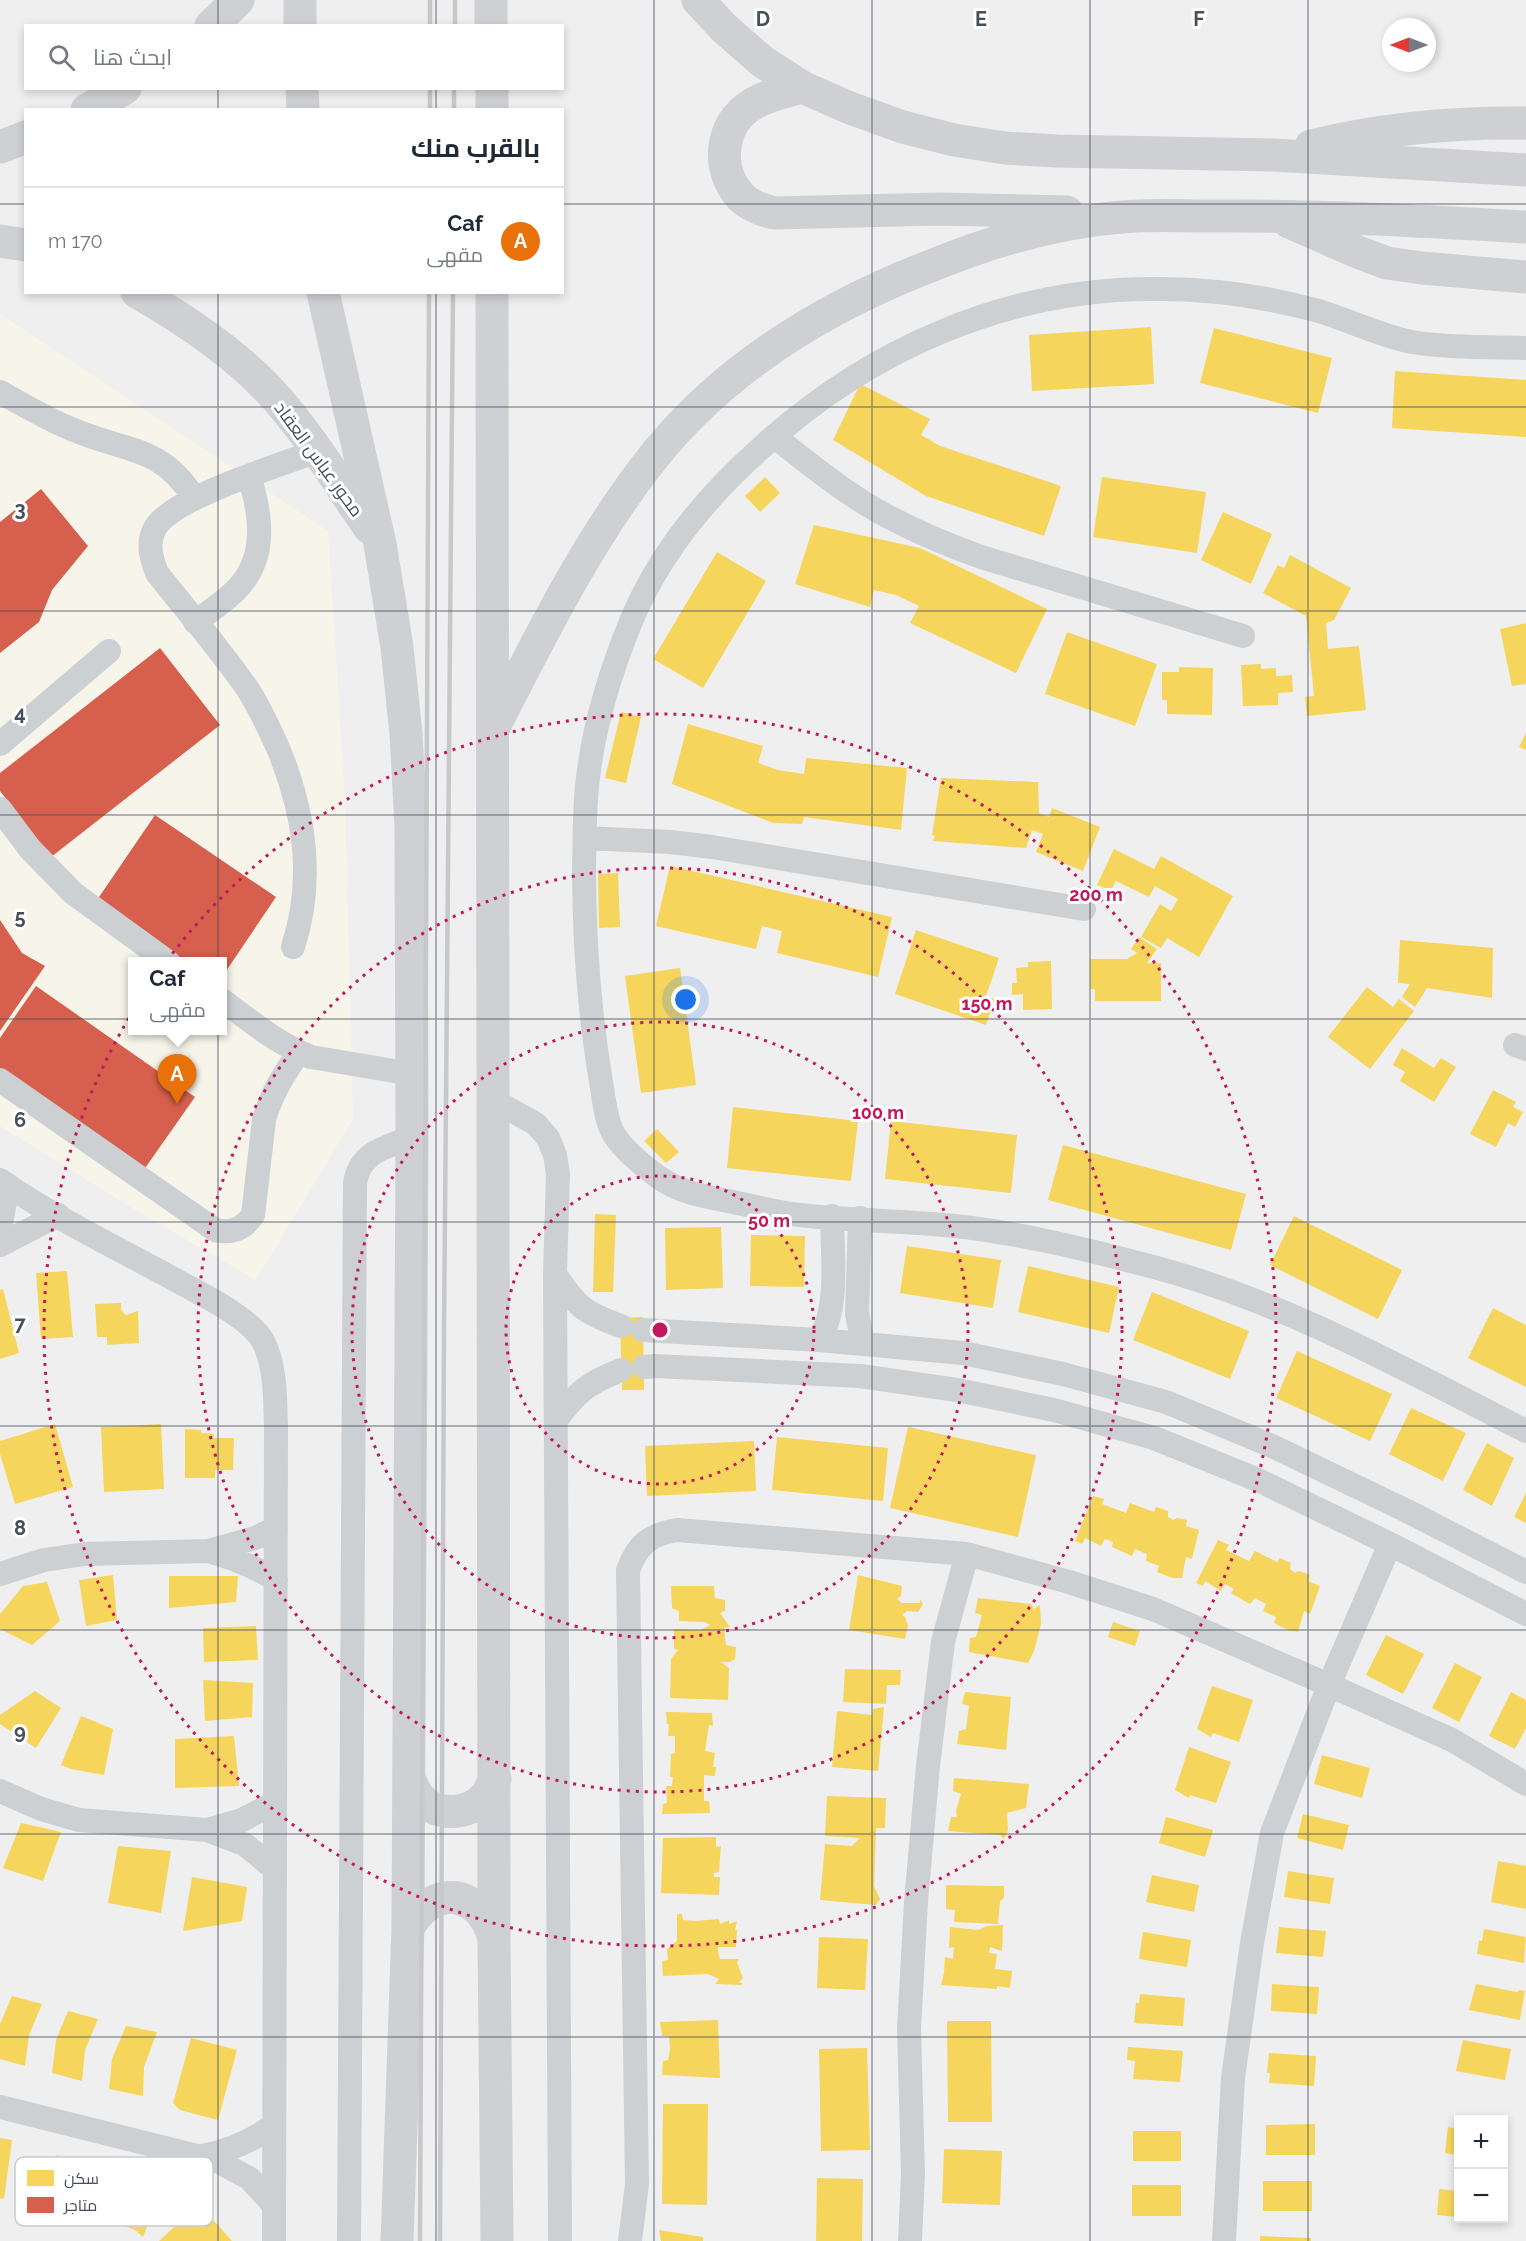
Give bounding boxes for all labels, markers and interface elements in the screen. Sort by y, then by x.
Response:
text: D [756,7,770,31]
text: E [975,7,987,31]
text: F [1193,7,1205,31]
north arrow [1382,18,1436,72]
search box [24,24,564,90]
icon: search [45,41,78,74]
text: ابحث هنا [93,44,172,70]
text: بالقرب منك [411,133,540,163]
text: Caf [447,210,483,236]
text: 170 m [48,229,103,253]
text: A [514,229,527,253]
text: مقهى [427,243,483,267]
street label: محور عباس العقاد [270,398,368,521]
text: 3 [14,497,26,521]
text: 4 [14,701,26,725]
text: 200 m [1069,884,1123,905]
text: 5 [14,905,26,929]
popup [128,957,227,1035]
text: Caf [149,965,185,991]
your location [671,985,700,1014]
text: 150 m [962,993,1013,1014]
text: مقهى [149,998,206,1022]
pin: A [158,1054,196,1104]
text: 100 m [852,1102,904,1123]
text: 6 [14,1108,26,1132]
text: 50 m [748,1210,790,1231]
text: 7 [14,1312,26,1336]
centre of rings [650,1320,670,1340]
text: 8 [14,1516,26,1540]
text: 9 [14,1720,26,1744]
map controls [1454,2115,1508,2223]
button: + [1454,2115,1508,2169]
legend [15,2157,213,2226]
text: سكن [64,2169,99,2189]
button: − [1454,2169,1508,2223]
text: متاجر [63,2196,97,2215]

